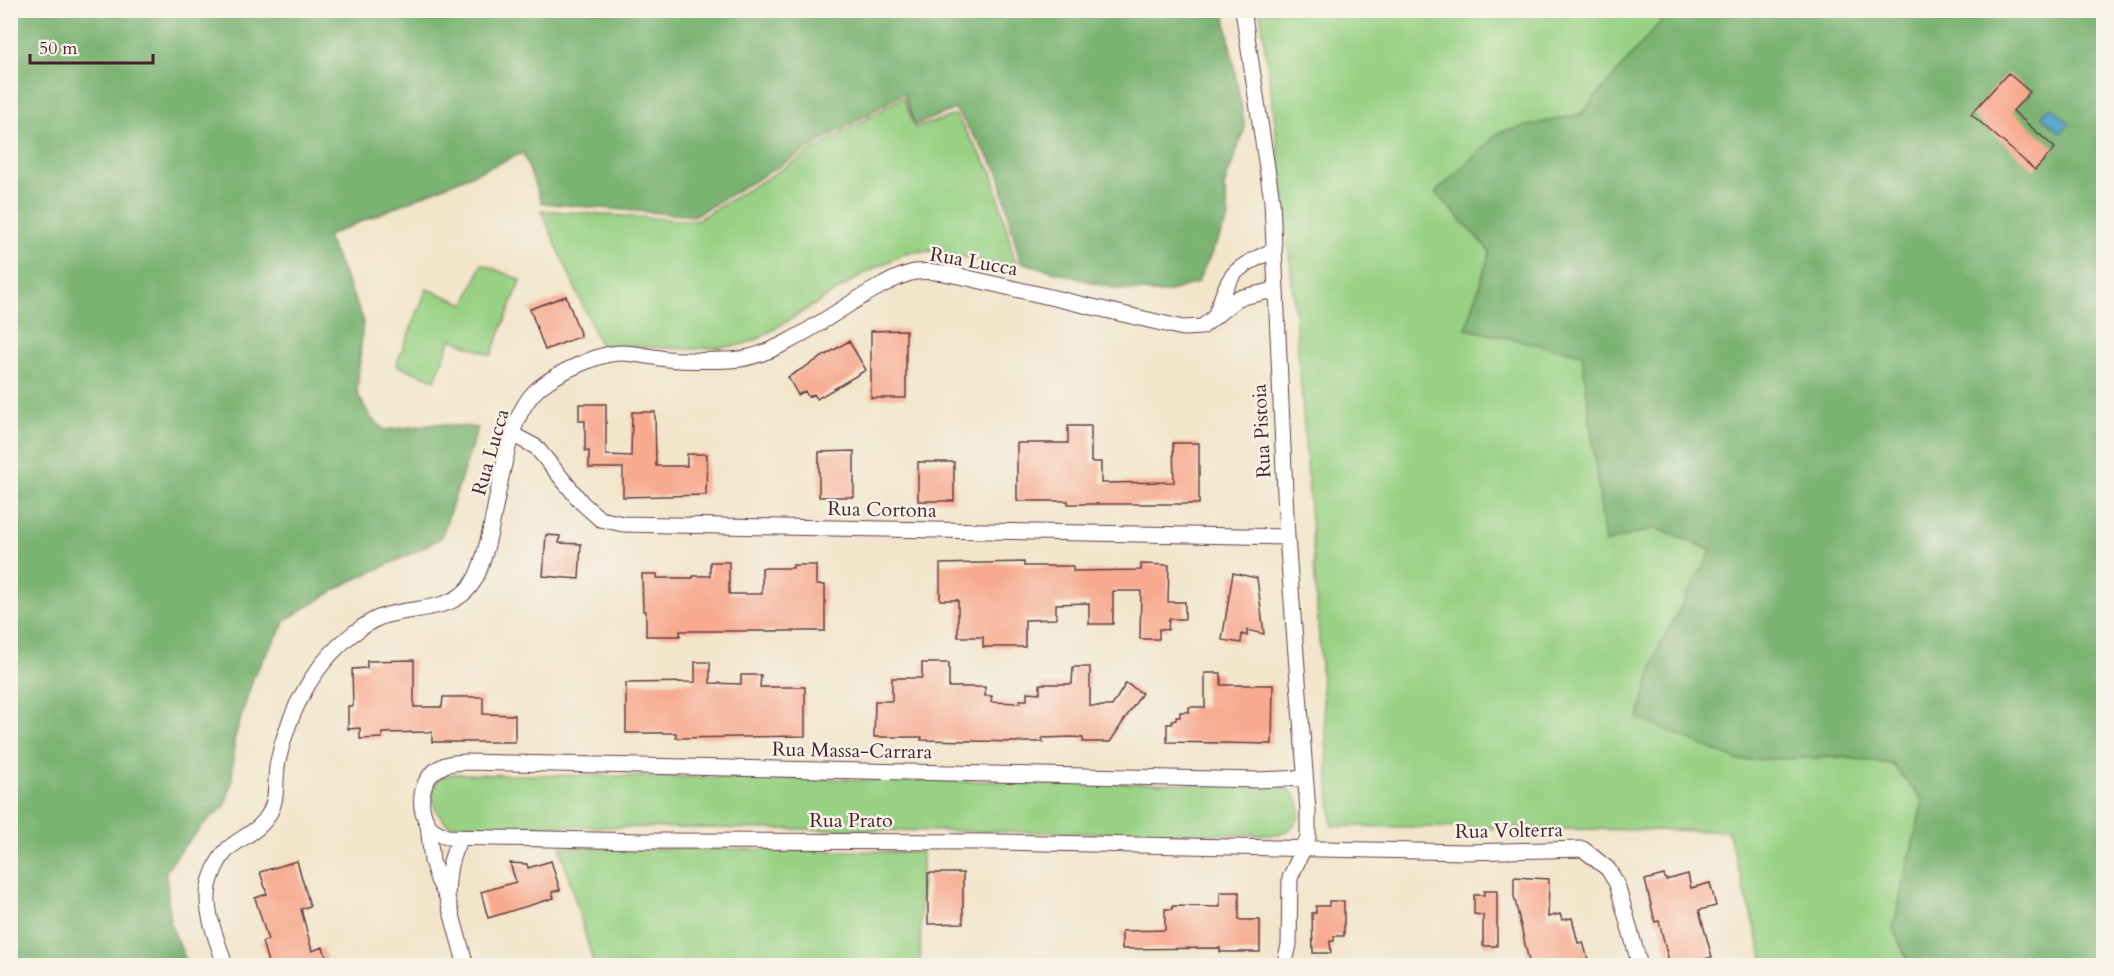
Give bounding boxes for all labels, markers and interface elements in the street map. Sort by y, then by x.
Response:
scale bar [30,27,153,65]
text: 50 m [39,36,78,61]
street label: Rua Lucca [928,240,1020,283]
street label: Rua Pistoia [1246,383,1277,479]
street label: Rua Lucca [465,405,516,499]
street label: Rua Cortona [827,495,937,524]
street label: Rua Massa-Carrara [772,736,933,765]
street label: Rua Prato [809,807,893,834]
street label: Rua Volterra [1455,816,1564,845]

